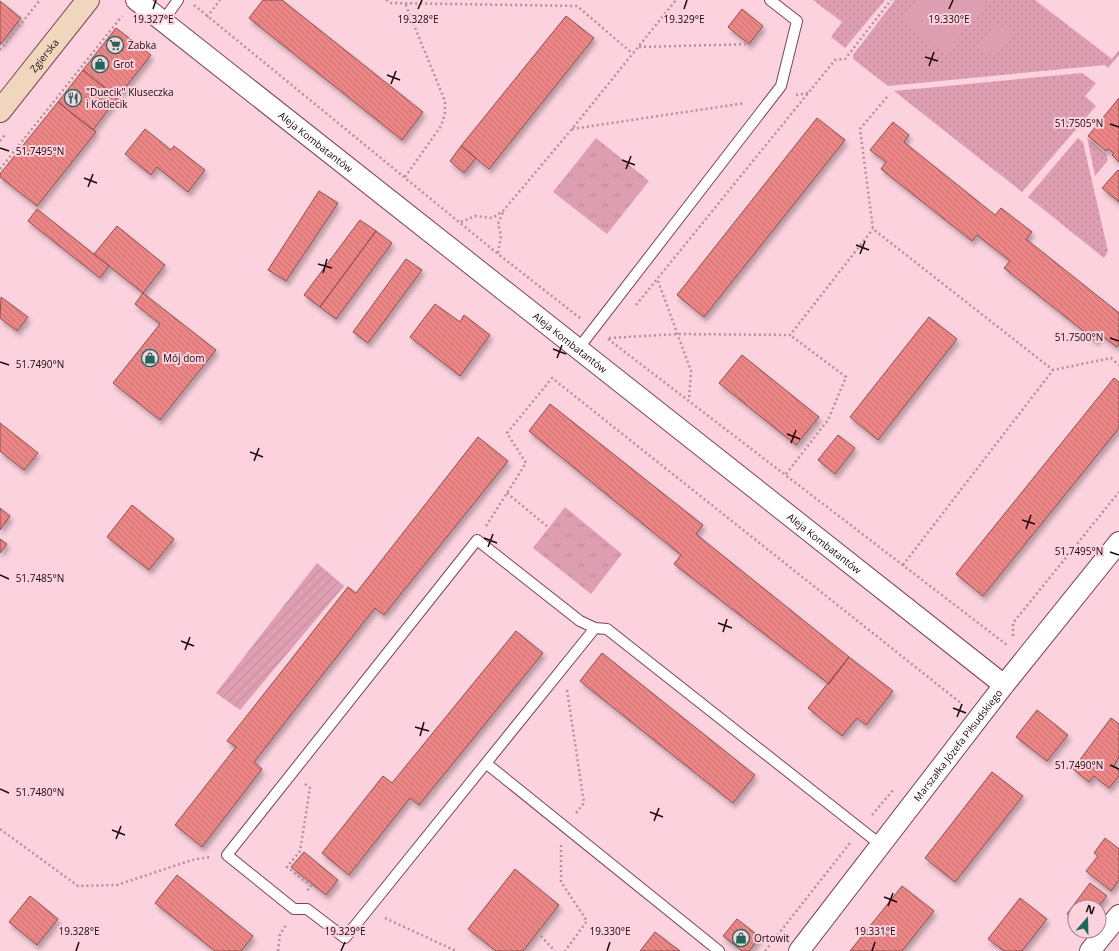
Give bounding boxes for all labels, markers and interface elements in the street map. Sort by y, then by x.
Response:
text: 19.327°E [132,12,174,26]
text: 19.328°E [397,12,439,26]
text: 19.329°E [663,12,705,26]
text: 19.330°E [928,12,970,26]
supermarket icon: Żabka [105,35,125,55]
street label: Zgierska [27,36,62,75]
place label: Żabka [128,38,156,52]
shop icon: Grot [90,54,110,74]
place label: Grot [113,57,134,71]
place label: "Duecik" Kluseczka i Kotlecik [86,85,174,111]
restaurant icon: "Duecik" Kluseczka i Kotlecik [63,88,83,108]
street label: Aleja Kombatantów [276,108,356,176]
text: 51.7505°N [1055,116,1103,130]
text: 51.7495°N [16,144,64,158]
street label: Aleja Kombatantów [530,309,610,376]
text: 51.7500°N [1055,330,1103,344]
shop icon: Mój dom [140,348,160,368]
place label: Mój dom [163,351,205,365]
text: 51.7490°N [16,357,64,371]
street label: Aleja Kombatantów [784,510,865,577]
text: 51.7495°N [1055,544,1103,558]
text: 51.7485°N [16,571,64,585]
street label: Marszałka Józefa Piłsudskiego [910,686,1005,804]
text: 51.7490°N [1055,758,1103,772]
text: 51.7480°N [16,785,64,799]
north arrow [1067,899,1107,939]
text: N [1084,901,1097,918]
text: 19.328°E [58,924,100,938]
text: 19.329°E [324,924,366,938]
text: 19.330°E [589,924,631,938]
text: 19.331°E [854,924,896,938]
shop icon: Ortowit [731,928,751,948]
place label: Ortowit [754,931,790,945]

